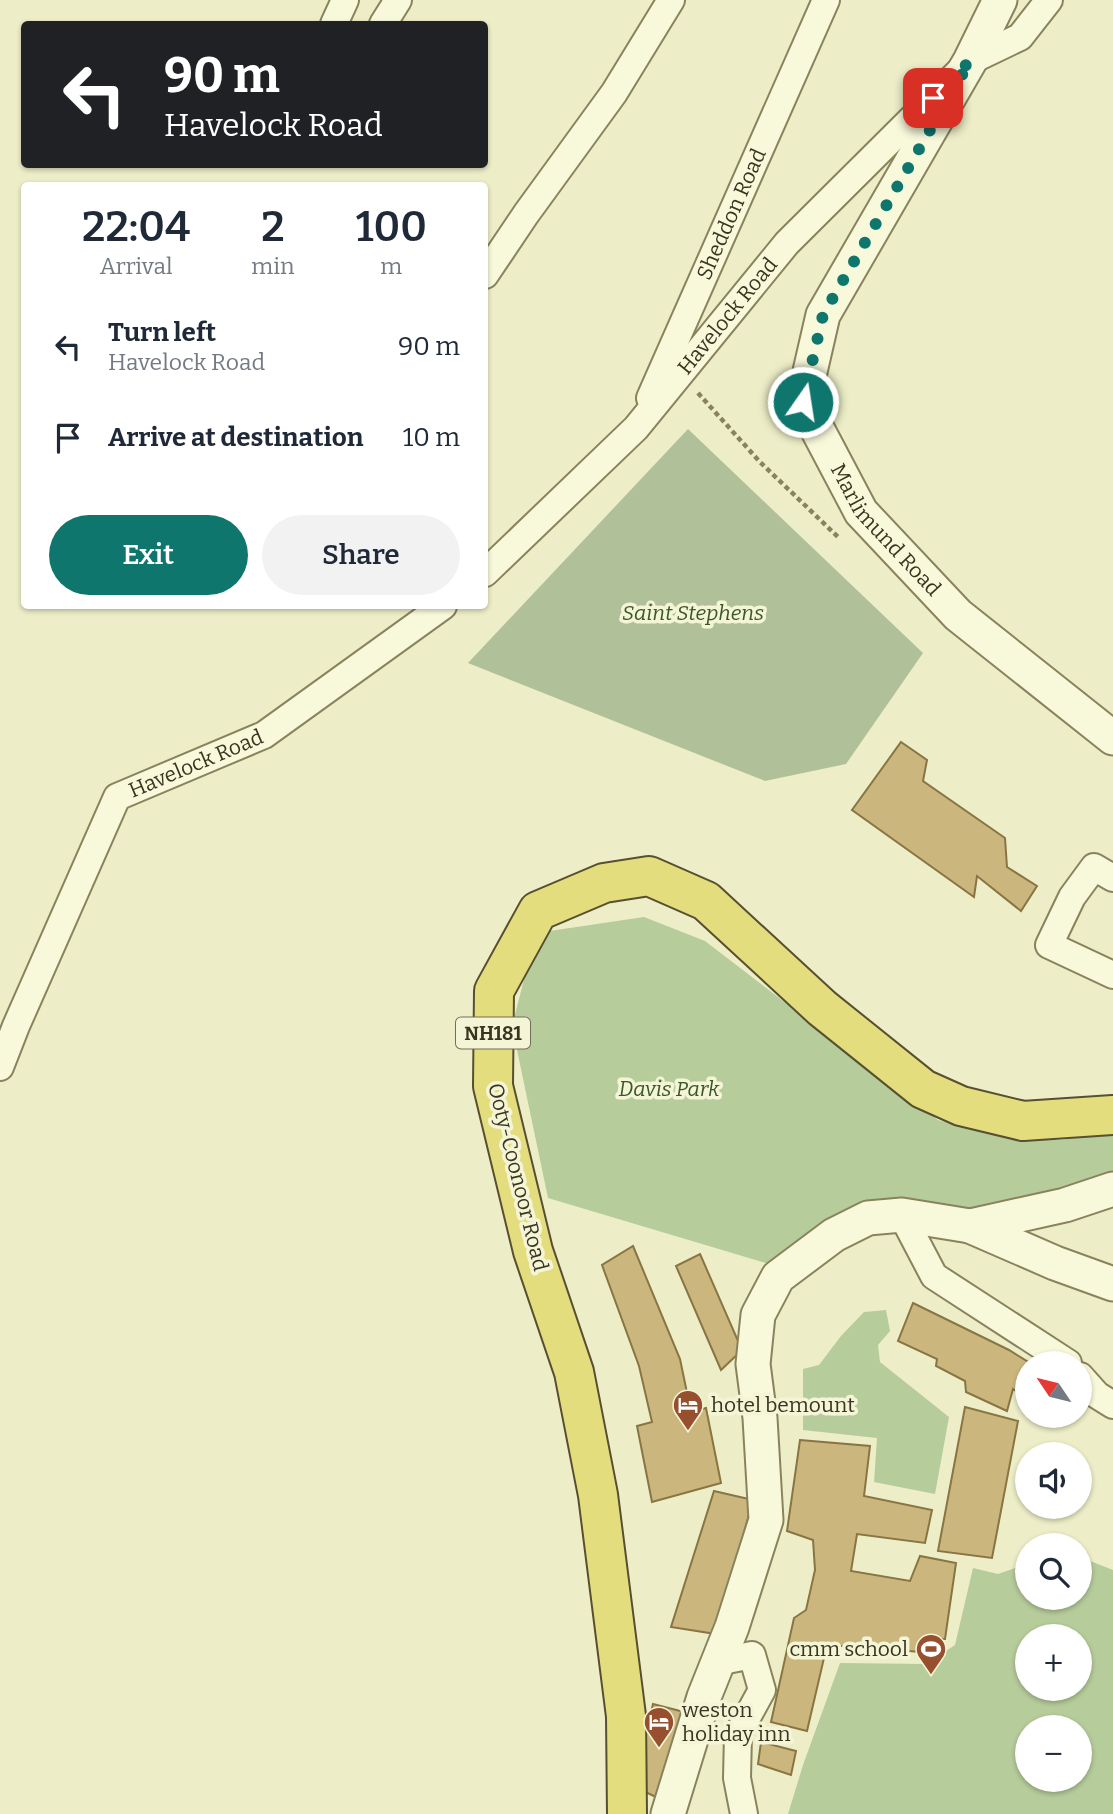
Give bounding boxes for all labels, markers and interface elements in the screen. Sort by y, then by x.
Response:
text: 90 m [164,46,280,105]
icon: left [49,49,140,140]
pin [903,68,963,128]
icon: arrive [914,79,952,117]
text: Havelock Road [164,106,383,144]
street label: Sheddon Road [691,144,772,284]
text: 22:04 [82,202,190,252]
text: 2 [261,202,285,252]
text: 100 [356,202,427,252]
text: Arrival [100,252,173,280]
text: min [251,252,295,280]
text: m [380,252,402,280]
street label: Havelock Road [672,252,783,380]
text: Turn left [108,317,216,348]
icon: left [49,328,87,366]
text: 90 m [398,331,460,362]
text: Havelock Road [108,348,265,376]
position arrow [766,365,840,439]
icon: arrive [49,419,87,457]
text: Arrive at destination [108,422,363,453]
text: 10 m [403,422,460,453]
street label: Marlimund Road [825,459,946,602]
button: Exit [49,515,248,595]
button: Share [262,515,460,595]
park label: Saint Stephens [622,600,764,626]
street label: Havelock Road [125,724,267,804]
road number: NH181 [456,1018,530,1049]
park label: Davis Park [619,1076,720,1102]
street label: Ooty-Coonoor Road [482,1080,554,1274]
north arrow [1015,1351,1092,1428]
map controls [1015,1351,1092,1792]
hotel icon: hotel bemount [671,1388,705,1432]
place label: hotel bemount [711,1392,855,1418]
button: sound [1015,1442,1092,1519]
button: search [1015,1533,1092,1610]
button: + [1015,1624,1092,1701]
sports icon: cmm school [914,1632,948,1676]
place label: cmm school [790,1636,908,1662]
place label: weston holiday inn [681,1697,791,1747]
hotel icon: weston holiday inn [642,1705,676,1749]
button: − [1015,1715,1092,1792]

